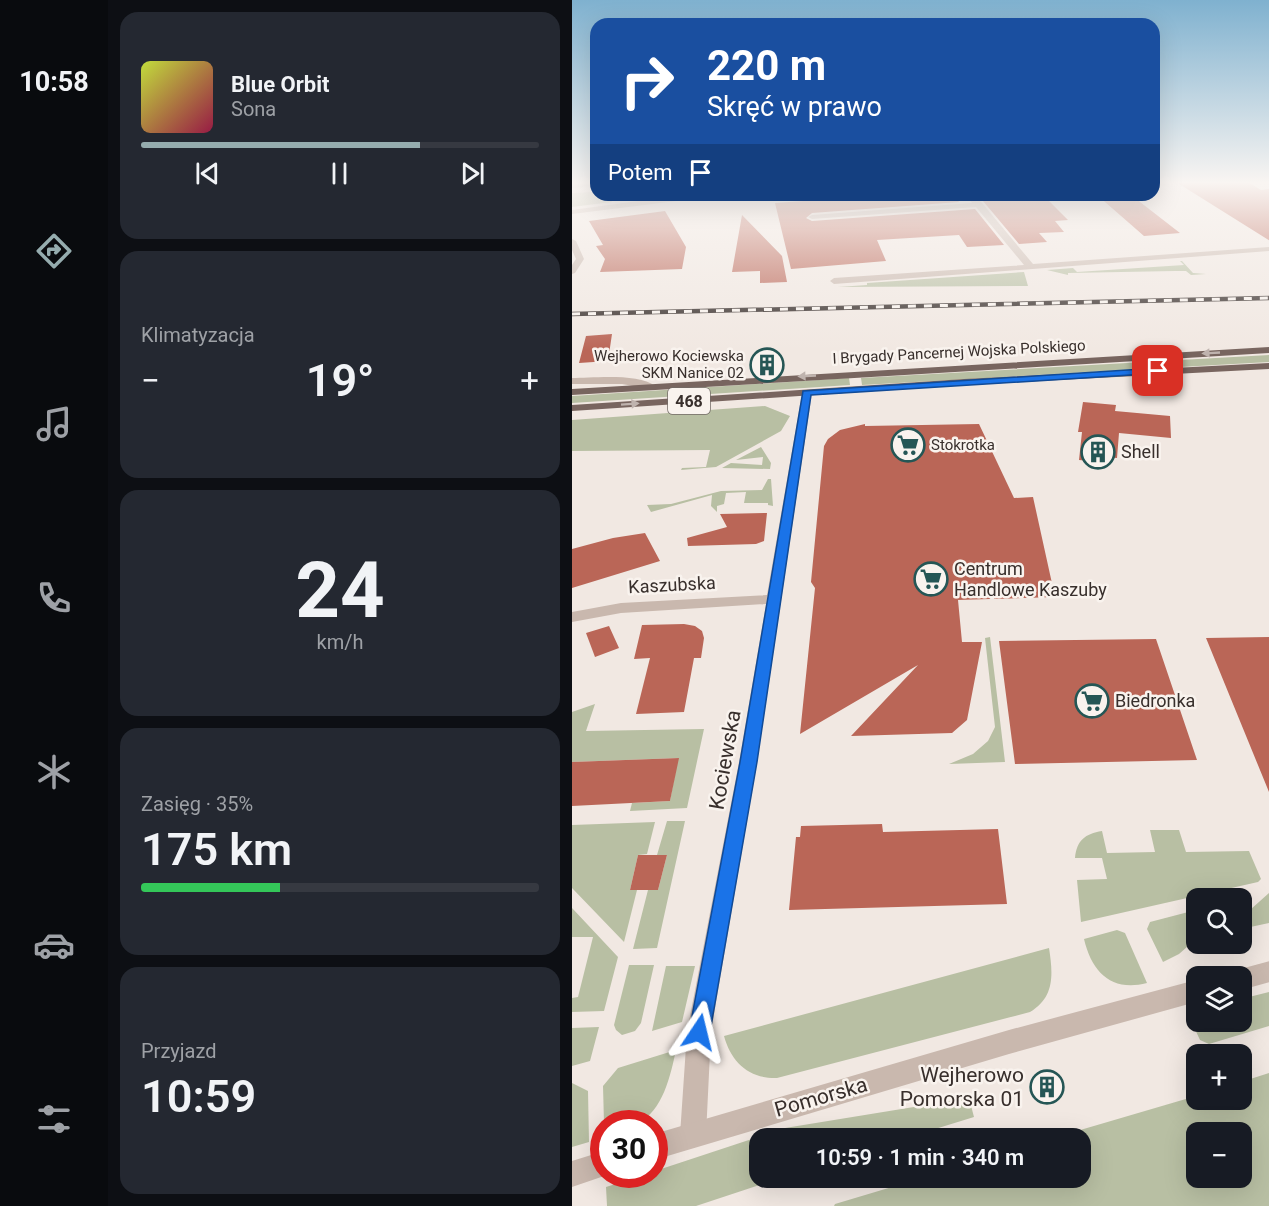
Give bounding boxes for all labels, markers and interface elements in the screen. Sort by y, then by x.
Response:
text: 220 m [707,41,826,90]
icon: right [608,42,686,120]
text: 10:58 [19,66,89,98]
text: Blue Orbit [231,72,329,97]
text: Skręć w prawo [707,91,882,123]
text: Sona [231,97,276,121]
icon: arrive [684,156,717,189]
icon: previous [191,157,224,190]
icon: pause [323,157,356,190]
icon: next [456,157,489,190]
text: Potem [608,160,672,185]
icon: directions [33,230,75,272]
text: Klimatyzacja [141,323,255,347]
street label: I Brygady Pancernej Wojska Polskiego [832,336,1086,368]
pin [1132,345,1183,396]
place label: Wejherowo Kociewska SKM Nanice 02 [594,347,744,382]
building icon: Wejherowo Kociewska SKM Nanice 02 [749,347,785,383]
one-way arrow [1202,349,1221,358]
text: 19° [306,354,374,407]
icon: arrive [1141,354,1174,387]
text: − [141,361,160,400]
text: + [520,361,539,400]
one-way arrow [797,372,816,381]
road number: 468 [668,388,710,414]
one-way arrow [621,400,640,409]
icon: music [33,403,75,445]
supermarket icon: Stokrotka [890,427,926,463]
building icon: Shell [1080,434,1116,470]
place label: Stokrotka [931,436,995,454]
place label: Shell [1121,441,1160,462]
text: 24 [295,545,385,636]
place label: Centrum Handlowe Kaszuby [954,558,1107,600]
supermarket icon: Centrum Handlowe Kaszuby [913,561,949,597]
street label: Kaszubska [628,572,716,597]
icon: phone [33,577,75,619]
text: km/h [317,630,363,654]
supermarket icon: Biedronka [1074,683,1110,719]
place label: Biedronka [1115,690,1195,711]
street label: Kociewska [704,708,746,812]
icon: climate [33,751,75,793]
text: Zasięg · 35% [141,792,253,816]
text: 175 km [141,823,292,876]
map controls [1186,888,1252,1188]
button: search [1186,888,1252,954]
icon: car [33,924,75,966]
button: layers [1186,966,1252,1032]
position arrow [667,1000,731,1064]
text: Przyjazd [141,1039,217,1063]
button: + [1186,1044,1252,1110]
place label: Wejherowo Pomorska 01 [900,1063,1024,1111]
building icon: Wejherowo Pomorska 01 [1029,1069,1065,1105]
text: 10:59 [141,1070,256,1123]
street label: Pomorska [772,1072,870,1122]
icon: filters [33,1098,75,1140]
speed limit sign: 30 [590,1110,668,1188]
button: − [1186,1122,1252,1188]
text: 10:59 · 1 min · 340 m [816,1145,1024,1170]

